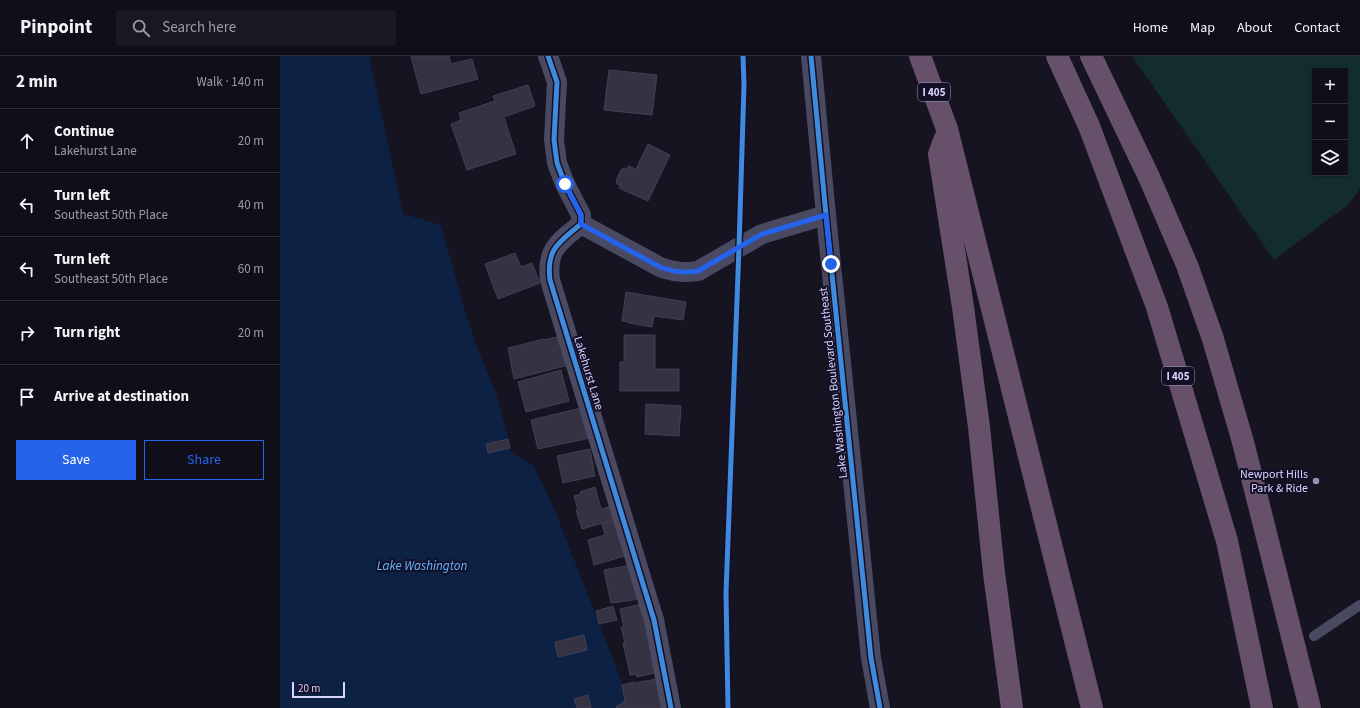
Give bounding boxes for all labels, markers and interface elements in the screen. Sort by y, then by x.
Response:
search box [116,10,396,46]
text: Pinpoint [20,14,92,41]
icon: search [130,17,152,39]
text: Search here [162,17,236,38]
text: Home [1133,18,1168,38]
text: Map [1190,18,1215,38]
text: About [1237,18,1272,38]
text: Contact [1294,18,1340,38]
map controls [1312,68,1348,176]
button: + [1312,68,1348,104]
text: 2 min [16,70,57,94]
text: Walk · 140 m [196,73,264,91]
road number: I 405 [918,83,950,101]
button: − [1312,104,1348,140]
text: Continue [54,121,114,142]
icon: ahead [16,130,38,152]
text: 20 m [238,132,264,150]
button: layers [1312,140,1348,176]
text: Lakehurst Lane [54,142,137,160]
route start [556,175,574,193]
text: Turn left [54,185,110,206]
icon: left [16,194,38,216]
text: 40 m [238,196,264,214]
text: Southeast 50th Place [54,206,168,224]
text: Turn left [54,249,110,270]
route end [822,255,840,273]
icon: left [16,258,38,280]
text: 60 m [238,260,264,278]
text: Southeast 50th Place [54,270,168,288]
street label: Lake Washington Boulevard Southeast [815,287,852,479]
icon: right [16,322,38,344]
text: Turn right [54,322,120,343]
text: 20 m [238,324,264,342]
street label: Lakehurst Lane [569,334,608,412]
road number: I 405 [1162,367,1194,385]
icon: arrive [16,386,38,408]
text: Arrive at destination [54,386,189,407]
button: Save [16,440,136,480]
button: Share [144,440,264,480]
place label: Newport Hills Park & Ride [1240,466,1308,497]
marker: Newport Hills Park & Ride [1311,476,1321,486]
water label: Lake Washington [377,557,468,575]
scale bar [292,680,345,699]
text: 20 m [298,681,320,696]

